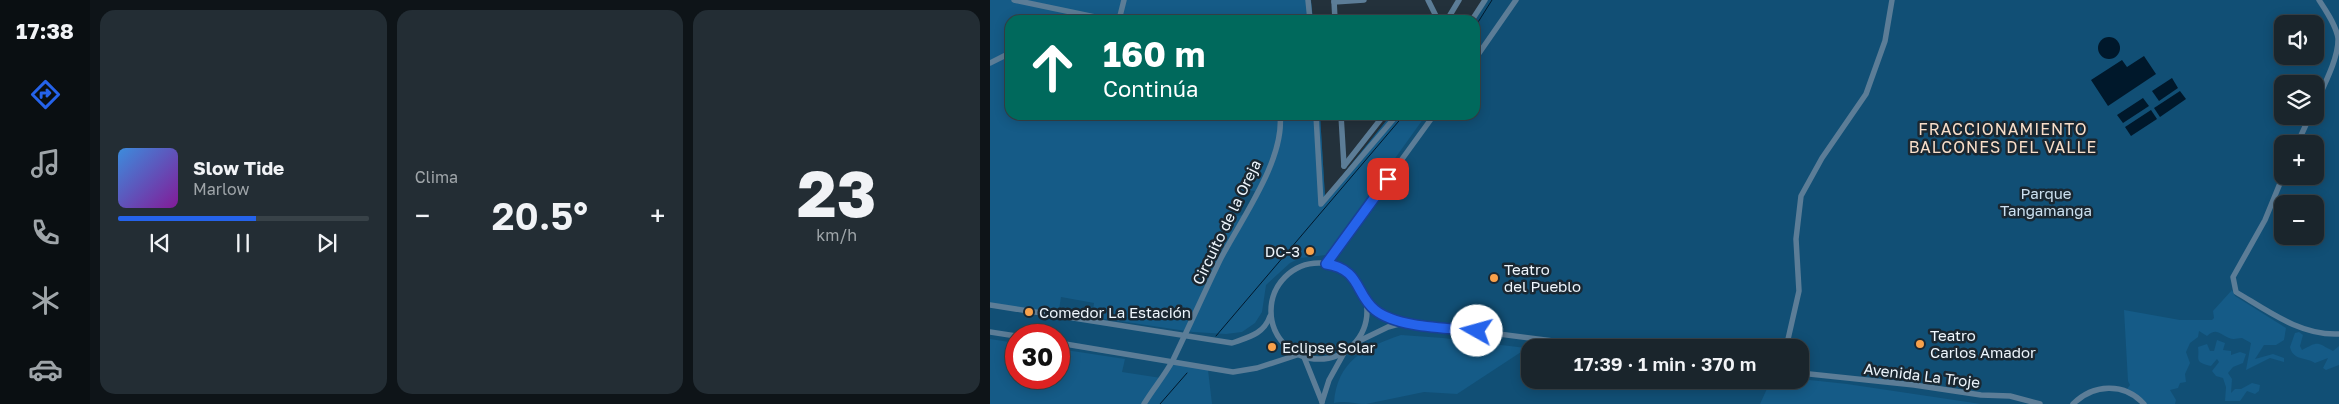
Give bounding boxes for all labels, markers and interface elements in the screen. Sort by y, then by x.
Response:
map controls [2274,15,2324,245]
button: sound [2274,15,2324,65]
text: 17:38 [16,17,74,44]
text: 160 m [1103,33,1205,75]
icon: ahead [1020,35,1085,100]
text: Continúa [1103,75,1198,102]
button: layers [2274,75,2324,125]
icon: directions [28,77,63,112]
district label: FRACCIONAMIENTO BALCONES DEL VALLE [1909,119,2097,157]
button: + [2274,135,2324,185]
icon: music [28,146,63,181]
text: 23 [797,153,876,231]
text: Slow Tide [193,156,284,179]
street label: Circuito de la Oreja [1188,157,1264,287]
pin [1367,158,1409,200]
icon: arrive [1374,165,1402,193]
text: Clima [415,167,458,187]
text: Marlow [193,179,249,199]
park label: Parque Tangamanga [2000,184,2092,219]
text: 20.5° [492,193,588,238]
button: − [2274,195,2324,245]
text: − [415,199,430,232]
text: + [650,199,665,232]
icon: phone [28,215,63,250]
text: km/h [816,225,857,245]
icon: previous [146,229,174,257]
icon: pause [229,229,257,257]
icon: next [313,229,341,257]
place label: DC-3 [1265,242,1300,260]
marker: DC-3 [1304,245,1316,257]
place label: Teatro del Pueblo [1504,260,1581,295]
marker: Teatro del Pueblo [1488,272,1500,284]
icon: climate [28,283,63,318]
place label: Comedor La Estación [1039,303,1191,321]
position arrow [1450,304,1502,356]
marker: Comedor La Estación [1023,306,1035,318]
speed limit sign: 30 [1005,324,1070,389]
place label: Teatro Carlos Amador [1930,326,2036,361]
place label: Eclipse Solar [1282,338,1375,356]
marker: Teatro Carlos Amador [1914,338,1926,350]
marker: Eclipse Solar [1266,341,1278,353]
icon: car [28,352,63,387]
text: 17:39 · 1 min · 370 m [1574,352,1756,375]
street label: Avenida La Troje [1863,359,1981,391]

